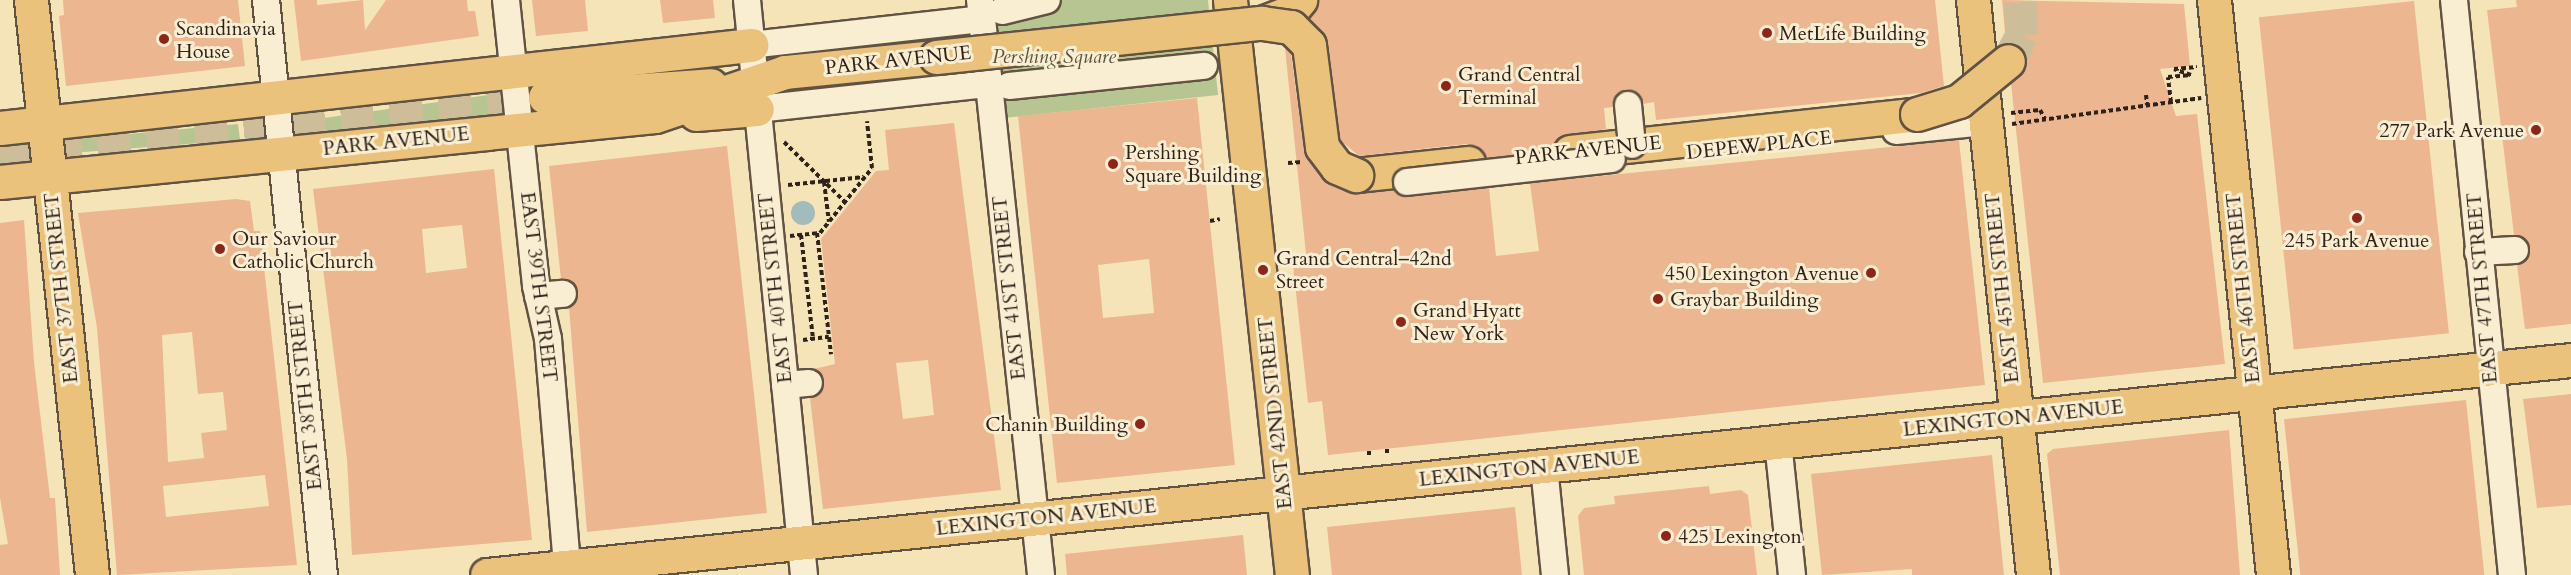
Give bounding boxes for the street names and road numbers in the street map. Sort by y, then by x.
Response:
street label: PARK AVENUE [824,40,972,80]
street label: PARK AVENUE [322,121,470,161]
street label: DEPEW PLACE [1685,125,1833,165]
street label: PARK AVENUE [1514,130,1662,170]
street label: EAST 39TH STREET [515,190,563,384]
street label: EAST 37TH STREET [39,191,83,385]
street label: EAST 40TH STREET [753,191,797,385]
street label: EAST 45TH STREET [1980,191,2024,385]
street label: EAST 46TH STREET [2221,191,2265,385]
street label: EAST 47TH STREET [2462,191,2502,385]
street label: EAST 41ST STREET [987,195,1031,381]
street label: EAST 38TH STREET [283,298,327,492]
street label: EAST 42ND STREET [1253,315,1297,511]
street label: LEXINGTON AVENUE [1902,395,2124,441]
street label: LEXINGTON AVENUE [1418,445,1640,491]
street label: LEXINGTON AVENUE [935,494,1157,540]

